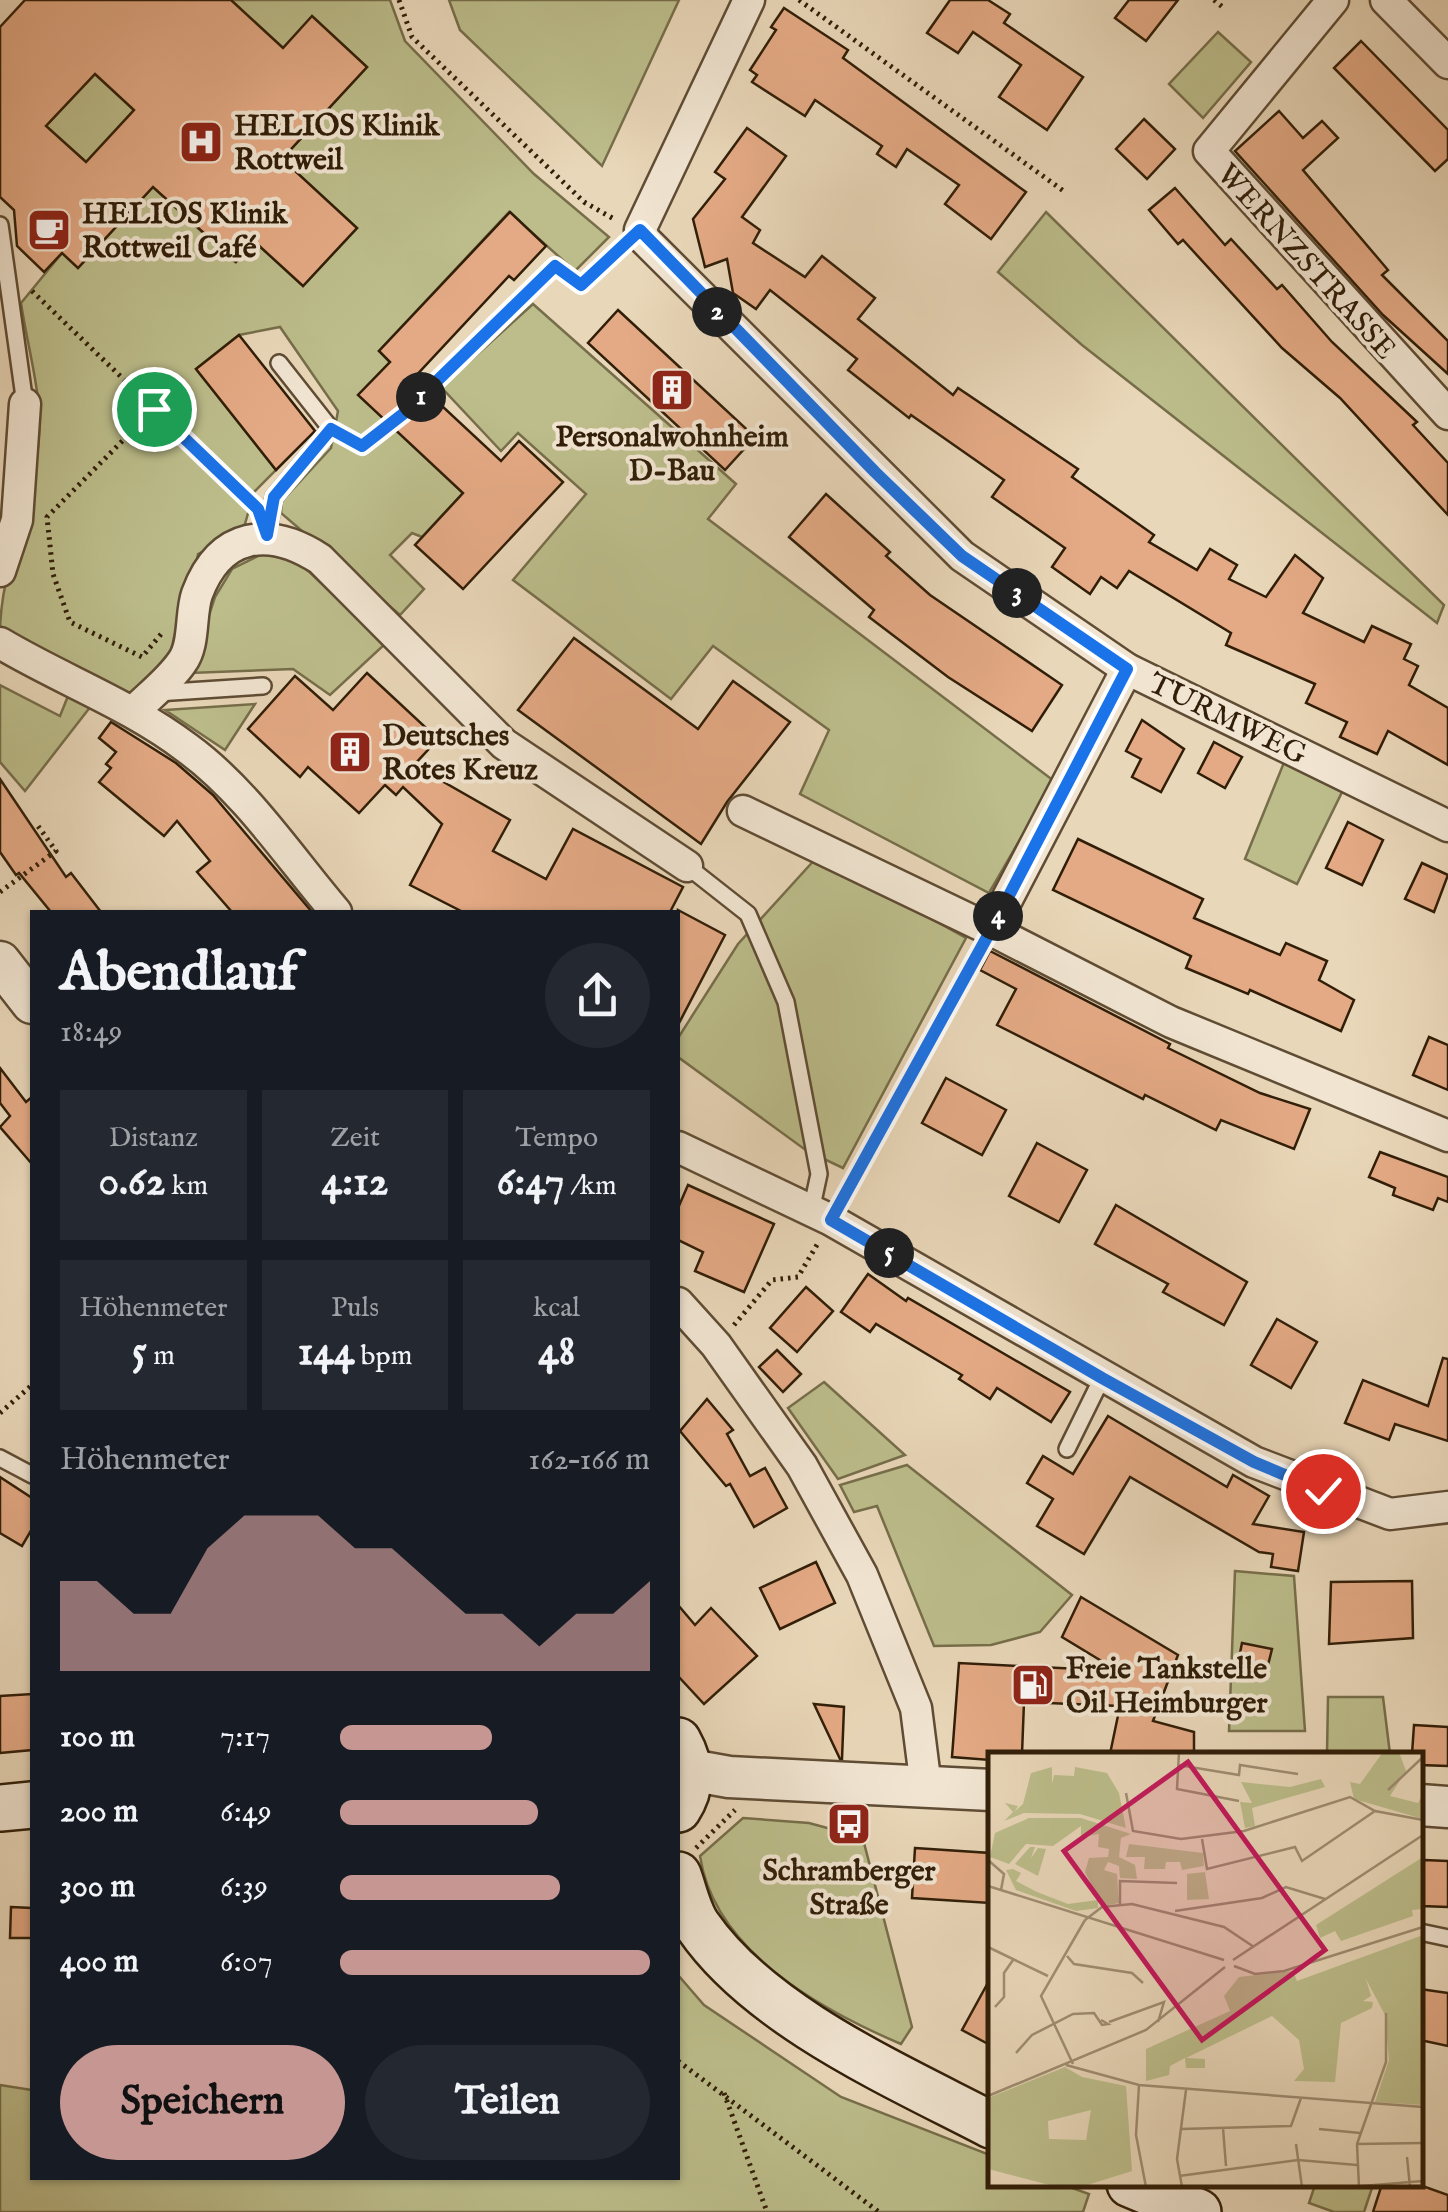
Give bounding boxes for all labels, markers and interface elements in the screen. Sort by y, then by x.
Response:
place label: HELIOS Klinik Rottweil [234,108,440,180]
hospital icon: HELIOS Klinik Rottweil [178,119,224,165]
street label: WERNZSTRASSE [1207,156,1404,368]
place label: HELIOS Klinik Rottweil Café [82,196,288,268]
cafe icon: HELIOS Klinik Rottweil Café [26,207,72,253]
pin: 2 [692,287,742,337]
text: 2 [710,294,724,329]
pin [112,367,197,452]
building icon: Personalwohnheim D-Bau [649,367,695,413]
pin: 1 [396,372,446,422]
text: 1 [416,379,426,414]
icon: arrive [127,382,182,437]
place label: Personalwohnheim D-Bau [555,419,789,491]
pin: 3 [992,568,1042,618]
text: 3 [1012,575,1022,610]
street label: TURMWEG [1142,665,1313,775]
place label: Deutsches Rotes Kreuz [382,718,538,790]
building icon: Deutsches Rotes Kreuz [327,729,373,775]
pin: 4 [973,891,1023,941]
text: 4 [991,898,1005,933]
text: Abendlauf [60,939,298,1009]
button: share [545,943,650,1048]
text: 18:49 [60,1012,123,1053]
text: Distanz [109,1121,198,1156]
text: Zeit [330,1121,380,1156]
text: Tempo [515,1121,598,1156]
text: 0.62 [98,1156,165,1209]
text: 4:12 [321,1156,389,1209]
text: 6:47 [497,1156,564,1209]
text: km [165,1169,208,1204]
text: /km [564,1169,617,1204]
pin: 5 [864,1228,914,1278]
text: 5 [884,1235,894,1270]
text: Höhenmeter [79,1291,227,1326]
text: Puls [331,1291,379,1326]
text: kcal [533,1291,580,1326]
text: 5 [132,1326,147,1379]
text: 144 [298,1326,355,1379]
text: 48 [538,1326,575,1379]
text: m [147,1339,175,1374]
text: bpm [355,1339,412,1374]
text: Höhenmeter [60,1440,229,1481]
text: 162–166 m [528,1440,650,1481]
pin [1281,1449,1366,1534]
icon: check [1296,1464,1351,1519]
place label: Freie Tankstelle Oil Heimburger [1066,1651,1268,1723]
fuel station icon: Freie Tankstelle Oil Heimburger [1010,1662,1056,1708]
text: 100 m [60,1717,135,1758]
text: 7:17 [220,1717,270,1758]
inset map [988,1752,1423,2187]
text: 200 m [60,1792,138,1833]
text: 6:49 [220,1792,272,1833]
bus stop icon: Schramberger Straße [826,1801,872,1847]
place label: Schramberger Straße [762,1853,937,1925]
text: 300 m [60,1867,135,1908]
text: 6:39 [220,1867,268,1908]
text: 400 m [60,1942,139,1983]
text: 6:07 [220,1942,273,1983]
button: Speichern [60,2045,345,2160]
button: Teilen [365,2045,650,2160]

